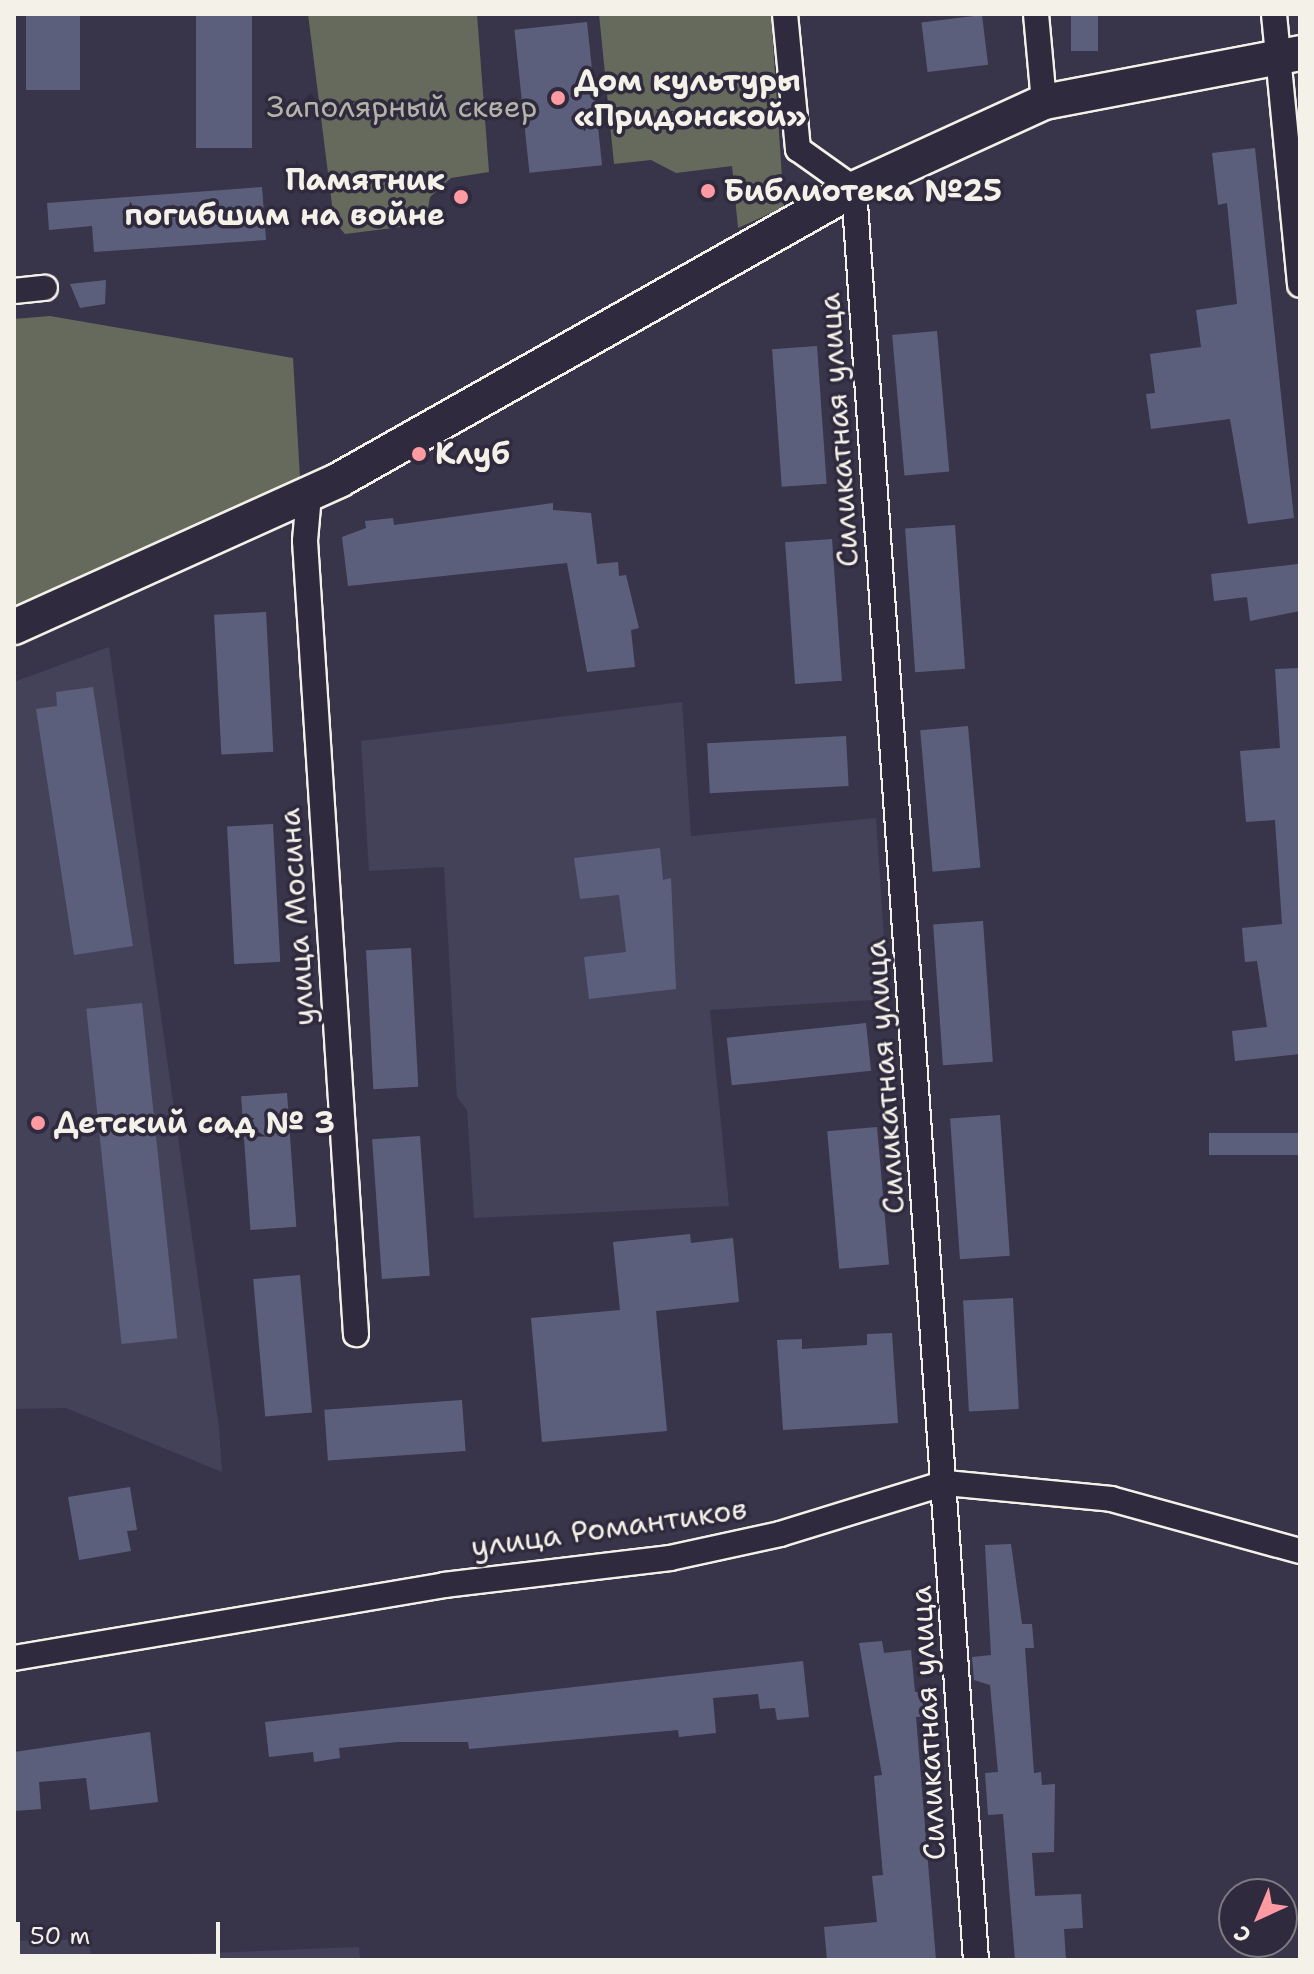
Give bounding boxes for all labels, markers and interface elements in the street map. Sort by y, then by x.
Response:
place label: Дом культуры «Придонской» [574,63,807,134]
park label: Заполярный сквер [267,89,537,125]
marker: Дом культуры «Придонской» [549,89,567,107]
place label: Памятник погибшим на войне [124,162,445,232]
place label: Библиотека №25 [724,173,1002,209]
marker: Библиотека №25 [699,182,717,200]
marker: Памятник погибшим на войне [452,188,470,206]
street label: Силикатная улица [811,292,867,568]
place label: Клуб [435,436,510,472]
marker: Клуб [410,445,428,463]
street label: улица Мосина [271,807,323,1027]
street label: Силикатная улица [857,939,913,1215]
place label: Детский сад № 3 [54,1105,335,1141]
marker: Детский сад № 3 [29,1114,47,1132]
street label: улица Романтиков [469,1491,749,1565]
street label: Силикатная улица [903,1585,953,1861]
north arrow [1218,1878,1298,1958]
scale bar [20,1906,224,1956]
text: С [1227,1919,1257,1949]
text: 50 m [30,1920,90,1952]

